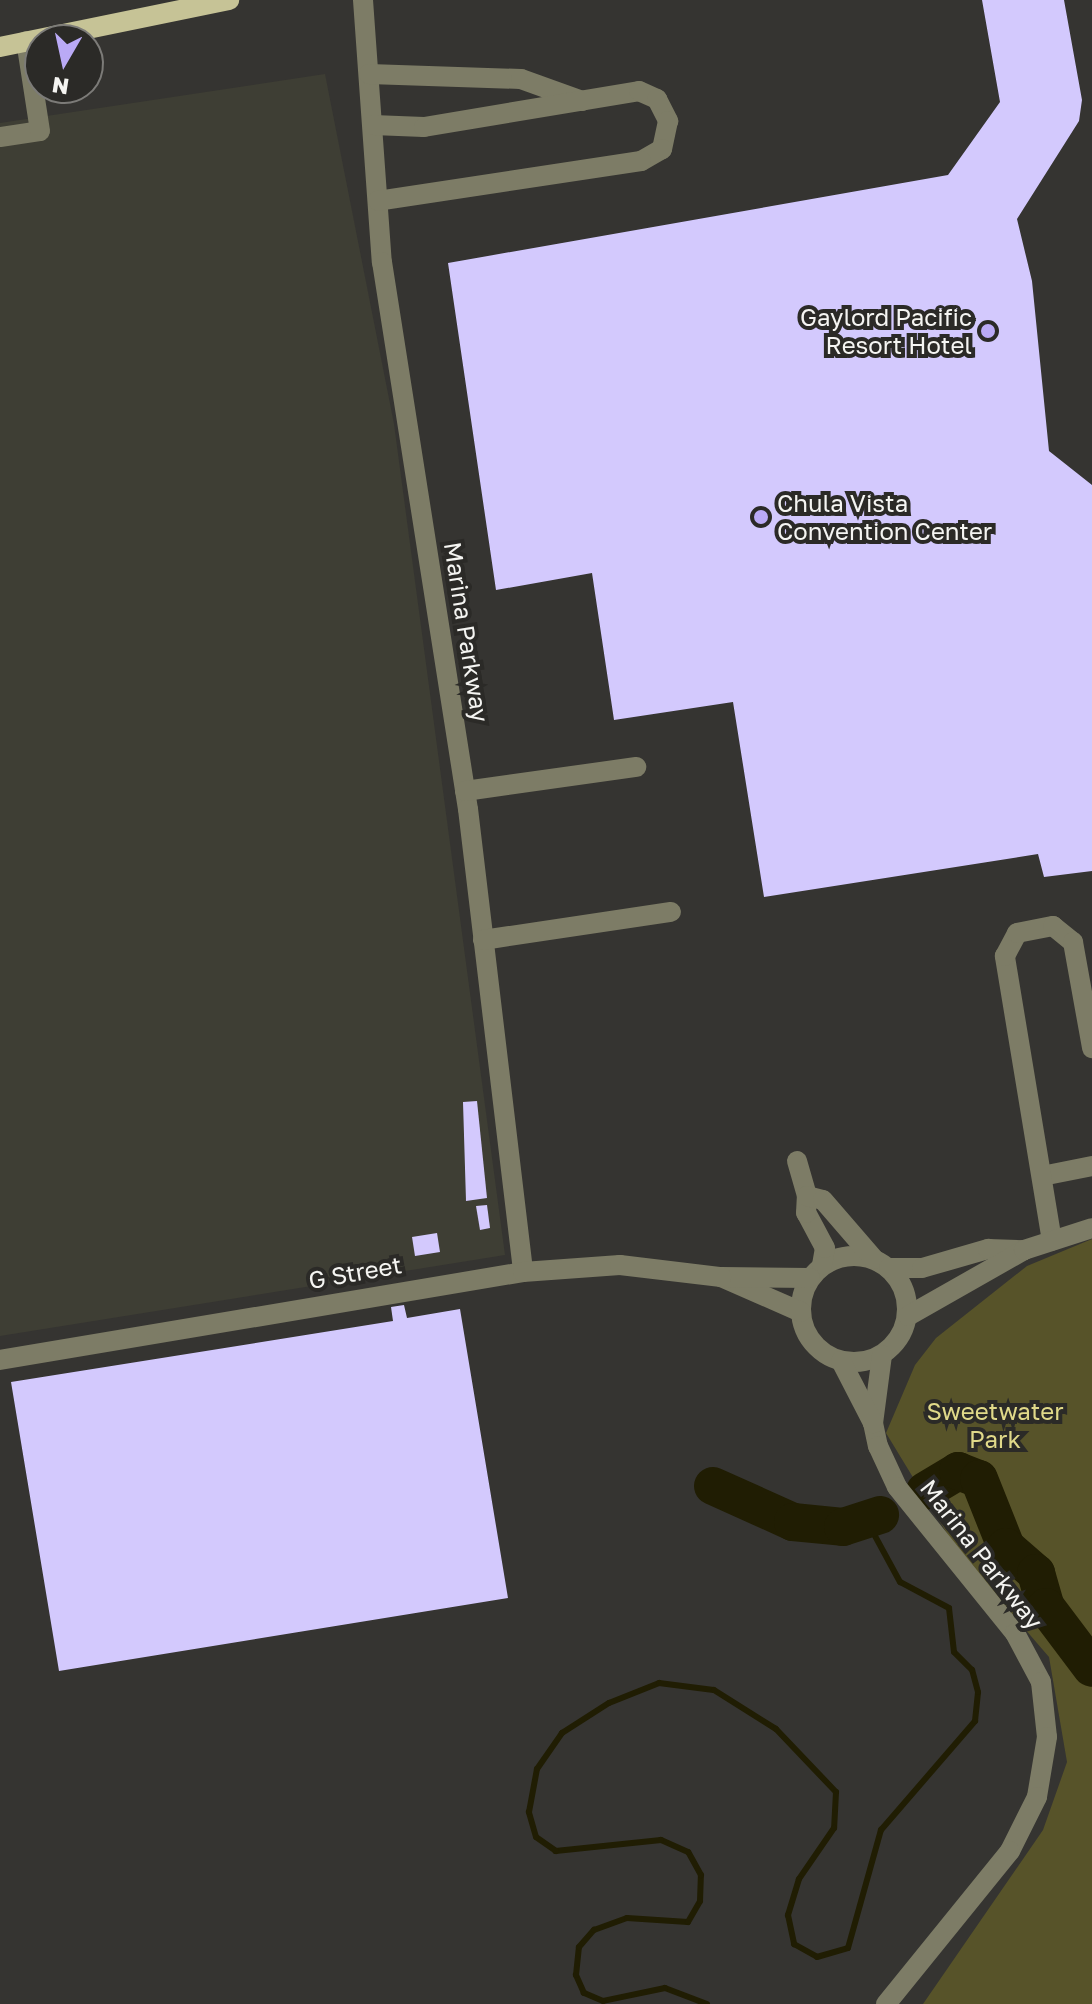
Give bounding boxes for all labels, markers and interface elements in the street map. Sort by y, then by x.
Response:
north arrow [24,24,104,104]
text: N [50,72,71,101]
place label: Gaylord Pacific Resort Hotel [800,303,972,359]
marker: Gaylord Pacific Resort Hotel [979,322,997,340]
place label: Chula Vista Convention Center [777,489,992,545]
marker: Chula Vista Convention Center [752,508,770,526]
street label: Marina Parkway [439,540,495,724]
street label: G Street [306,1250,404,1294]
park label: Sweetwater Park [926,1397,1064,1453]
street label: Marina Parkway [915,1473,1049,1635]

